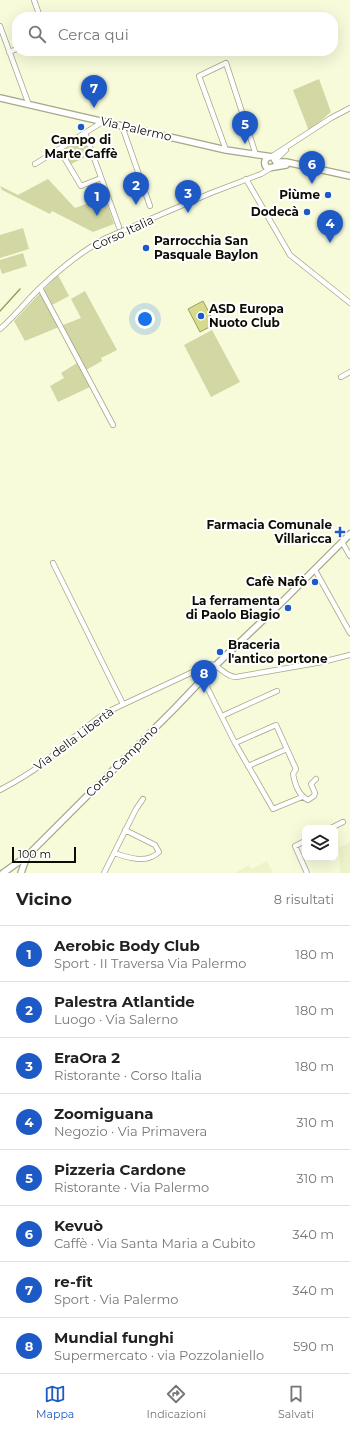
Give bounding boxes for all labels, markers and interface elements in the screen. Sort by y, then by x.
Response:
search box [12,12,338,56]
icon: search [26,23,48,45]
text: Cerca qui [58,25,129,44]
pin: 7 [81,75,107,108]
pin: 5 [232,111,258,144]
street label: Via Palermo [99,113,173,144]
marker: Campo di Marte Caffè [76,122,86,132]
place label: Campo di Marte Caffè [44,132,118,161]
pin: 6 [299,151,325,184]
pin: 2 [123,172,149,205]
pin: 3 [175,180,201,213]
pin: 1 [84,183,110,216]
place label: Piùme [279,187,320,202]
marker: Piùme [323,190,333,200]
place label: Dodecà [251,204,299,219]
marker: Dodecà [302,207,312,217]
pin: 4 [317,210,343,243]
street label: Corso Italia [90,212,156,253]
place label: Parrocchia San Pasquale Baylon [154,233,258,262]
marker: Parrocchia San Pasquale Baylon [141,243,151,253]
place label: ASD Europa Nuoto Club [208,301,284,330]
your location [135,309,155,329]
marker: ASD Europa Nuoto Club [196,311,206,321]
place label: Farmacia Comunale Villaricca [206,517,332,546]
marker: Farmacia Comunale Villaricca [335,527,345,537]
place label: Cafè Nafò [246,574,307,589]
marker: Cafè Nafò [310,577,320,587]
place label: La ferramenta di Paolo Biagio [186,593,280,622]
marker: La ferramenta di Paolo Biagio [283,603,293,613]
place label: Braceria l'antico portone [228,637,328,666]
marker: Braceria l'antico portone [215,647,225,657]
pin: 8 [191,660,217,693]
street label: Via della Libertà [31,704,117,774]
street label: Corso Campano [82,721,161,800]
map controls [302,825,338,861]
button: layers [302,825,338,861]
scale bar [12,845,76,864]
text: 100 m [18,847,51,861]
text: Vicino [16,889,72,909]
text: 8 risultati [274,891,334,907]
text: Aerobic Body Club [54,936,200,955]
text: 1 [26,946,32,962]
text: 180 m [295,946,334,962]
text: Sport · II Traversa Via Palermo [54,955,246,971]
text: Palestra Atlantide [54,992,195,1011]
text: 2 [25,1002,33,1018]
text: 180 m [295,1002,334,1018]
text: Luogo · Via Salerno [54,1011,178,1027]
text: EraOra 2 [54,1048,120,1067]
text: 3 [25,1058,33,1074]
text: 180 m [295,1058,334,1074]
text: Ristorante · Corso Italia [54,1067,202,1083]
text: Zoomiguana [54,1104,154,1123]
text: 4 [25,1114,33,1130]
text: 310 m [296,1114,334,1130]
text: Negozio · Via Primavera [54,1123,207,1139]
text: Pizzeria Cardone [54,1160,186,1179]
text: 5 [25,1170,33,1186]
text: 310 m [296,1170,334,1186]
text: Ristorante · Via Palermo [54,1179,209,1195]
text: Kevuò [54,1216,103,1235]
text: 6 [25,1226,33,1242]
text: 340 m [292,1226,334,1242]
text: Caffè · Via Santa Maria a Cubito [54,1235,255,1251]
text: re-fit [54,1272,93,1291]
text: 7 [25,1282,33,1298]
text: 340 m [292,1282,334,1298]
text: Sport · Via Palermo [54,1291,178,1307]
text: Mundial funghi [54,1328,174,1347]
text: 8 [25,1338,33,1354]
text: 590 m [293,1338,334,1354]
text: Supermercato · via Pozzolaniello [54,1347,264,1363]
tab: Mappa [36,1383,74,1421]
tab: Indicazioni [146,1383,206,1421]
tab: Salvati [278,1383,314,1421]

